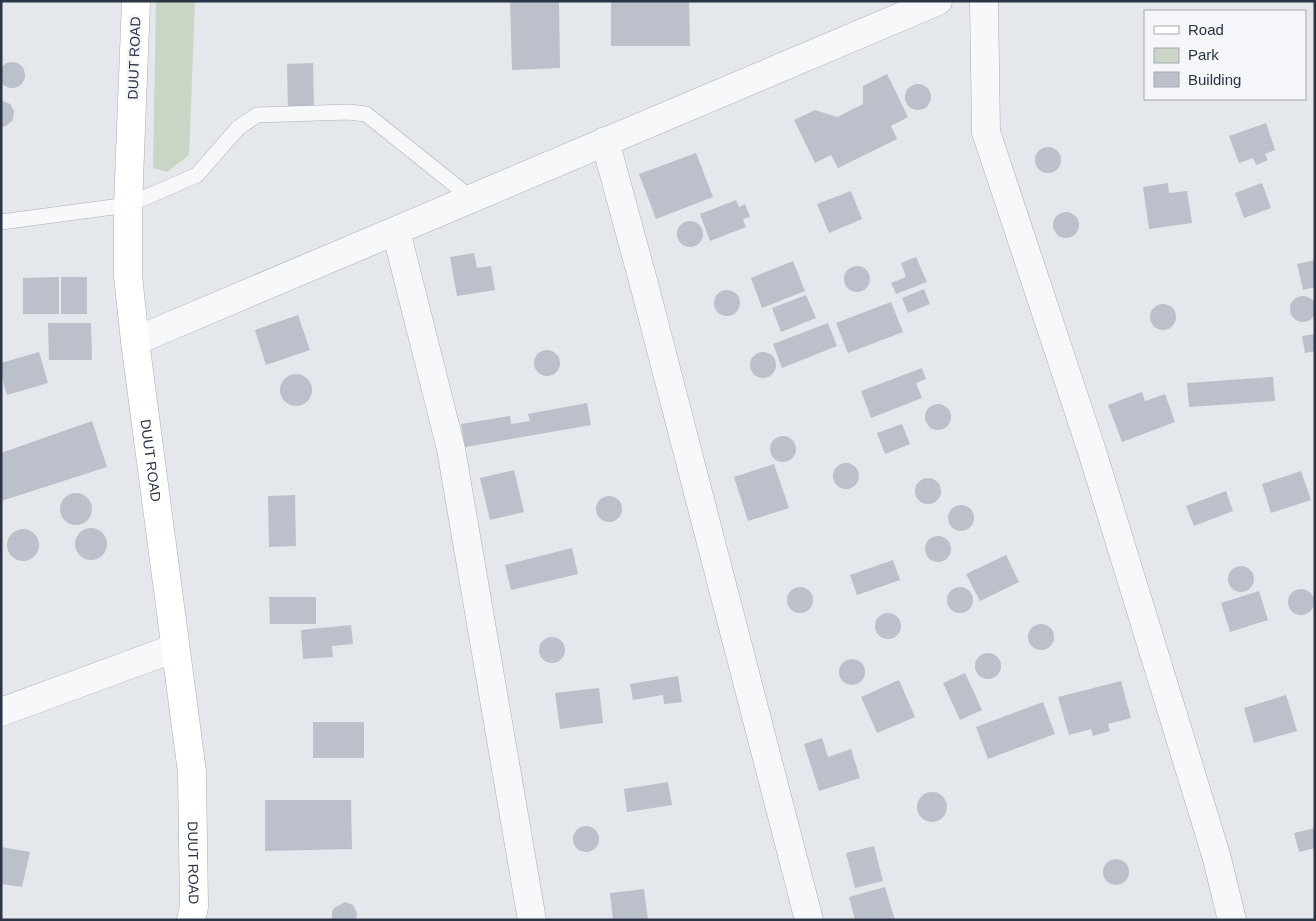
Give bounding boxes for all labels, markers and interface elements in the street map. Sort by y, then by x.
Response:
legend [1144,10,1306,100]
street label: DUUT ROAD [125,16,143,100]
text: Road [1188,21,1224,38]
text: Park [1188,46,1219,63]
text: Building [1188,71,1241,88]
street label: DUUT ROAD [137,418,164,503]
street label: DUUT ROAD [185,821,202,904]

